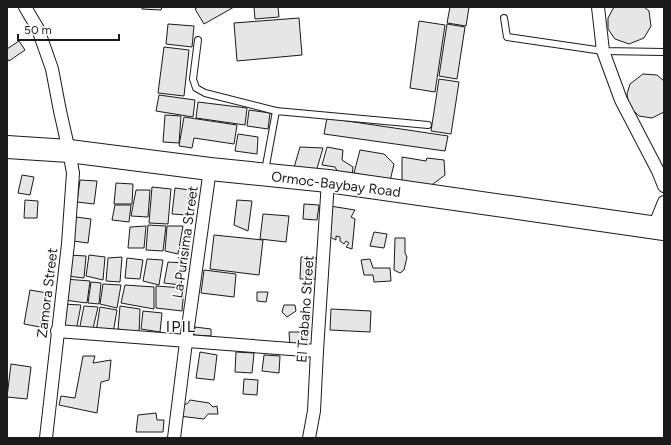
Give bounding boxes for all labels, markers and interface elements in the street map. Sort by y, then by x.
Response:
scale bar [18,16,119,42]
text: 50 m [24,23,52,37]
street label: Ormoc-Baybay Road [270,168,402,201]
street label: La Purisima Street [169,185,202,299]
street label: Zamora Street [34,247,61,339]
street label: El Trabaho Street [293,255,318,363]
district label: IPIL [166,317,196,336]

